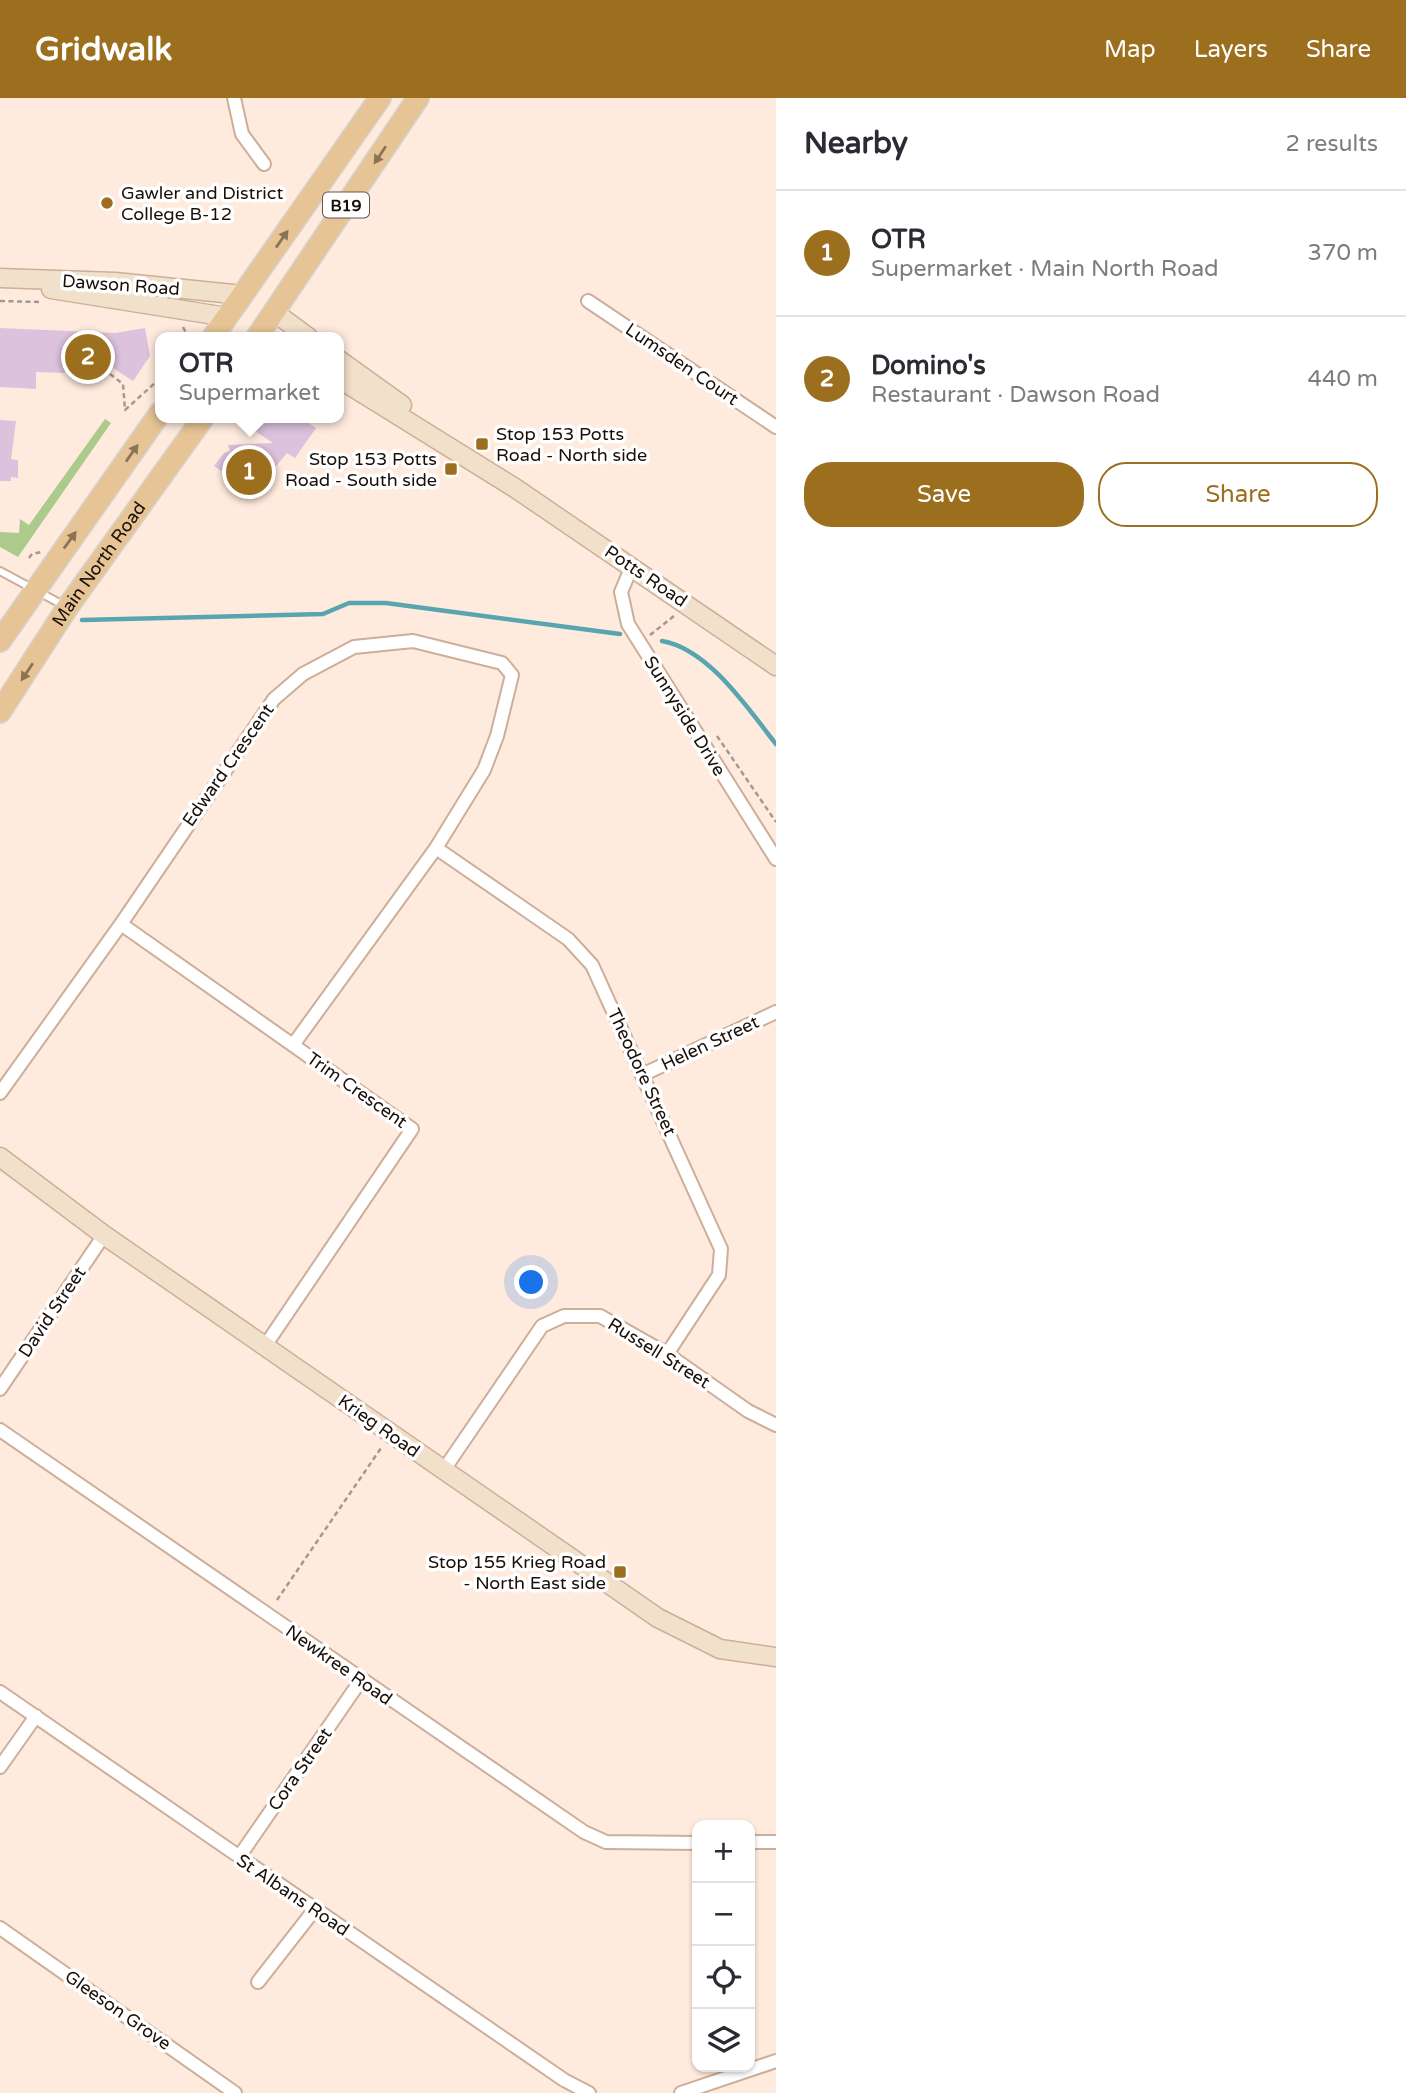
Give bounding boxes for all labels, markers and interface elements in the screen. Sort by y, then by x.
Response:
text: Gridwalk [35,30,172,69]
text: Map [1104,35,1156,64]
text: Layers [1194,35,1268,64]
text: Share [1306,35,1371,64]
text: Nearby [804,125,908,162]
text: 2 results [1285,130,1378,158]
one-way arrow [373,146,387,164]
place label: Gawler and District College B-12 [121,182,283,225]
road number: B19 [323,192,369,218]
marker: Gawler and District College B-12 [99,195,115,211]
text: OTR [871,224,926,255]
one-way arrow [275,230,289,248]
text: 1 [820,239,834,267]
text: 370 m [1308,239,1378,267]
text: Supermarket · Main North Road [871,255,1219,283]
street label: Dawson Road [61,270,181,300]
street label: Lumsden Court [621,318,743,410]
pin: 2 [65,331,111,383]
popup [155,332,344,423]
text: OTR [179,348,234,379]
text: Domino's [871,350,986,381]
text: 2 [820,365,834,393]
text: 440 m [1308,365,1378,393]
text: Supermarket [179,379,320,407]
text: Restaurant · Dawson Road [871,381,1160,409]
place label: Stop 153 Potts Road - North side [496,423,647,466]
marker: Stop 153 Potts Road - North side [474,436,490,452]
one-way arrow [125,444,139,462]
pin: 1 [226,446,272,498]
place label: Stop 153 Potts Road - South side [285,448,437,491]
marker: Stop 153 Potts Road - South side [443,461,459,477]
button: Save [804,462,1084,527]
button: Share [1098,462,1378,527]
street label: Main North Road [47,497,150,630]
one-way arrow [63,531,77,549]
street label: Potts Road [600,540,692,612]
street label: Sunnyside Drive [639,652,731,780]
one-way arrow [21,662,34,681]
street label: Edward Crescent [177,699,279,831]
street label: Theodore Street [603,1005,681,1139]
street label: Helen Street [658,1011,762,1075]
street label: Trim Crescent [303,1047,412,1133]
street label: David Street [14,1262,90,1362]
your location [514,1265,548,1299]
street label: Russell Street [604,1313,714,1393]
street label: Krieg Road [334,1390,424,1462]
place label: Stop 155 Krieg Road - North East side [428,1551,606,1594]
marker: Stop 155 Krieg Road - North East side [612,1564,628,1580]
street label: Newkree Road [281,1620,397,1710]
street label: Cora Street [263,1723,337,1815]
map controls [692,1820,755,2072]
button: + [692,1820,755,1883]
street label: St Albans Road [233,1849,353,1941]
button: − [692,1883,755,1946]
button: locate [692,1946,755,2009]
street label: Gleeson Grove [61,1965,175,2055]
button: layers [692,2009,755,2072]

